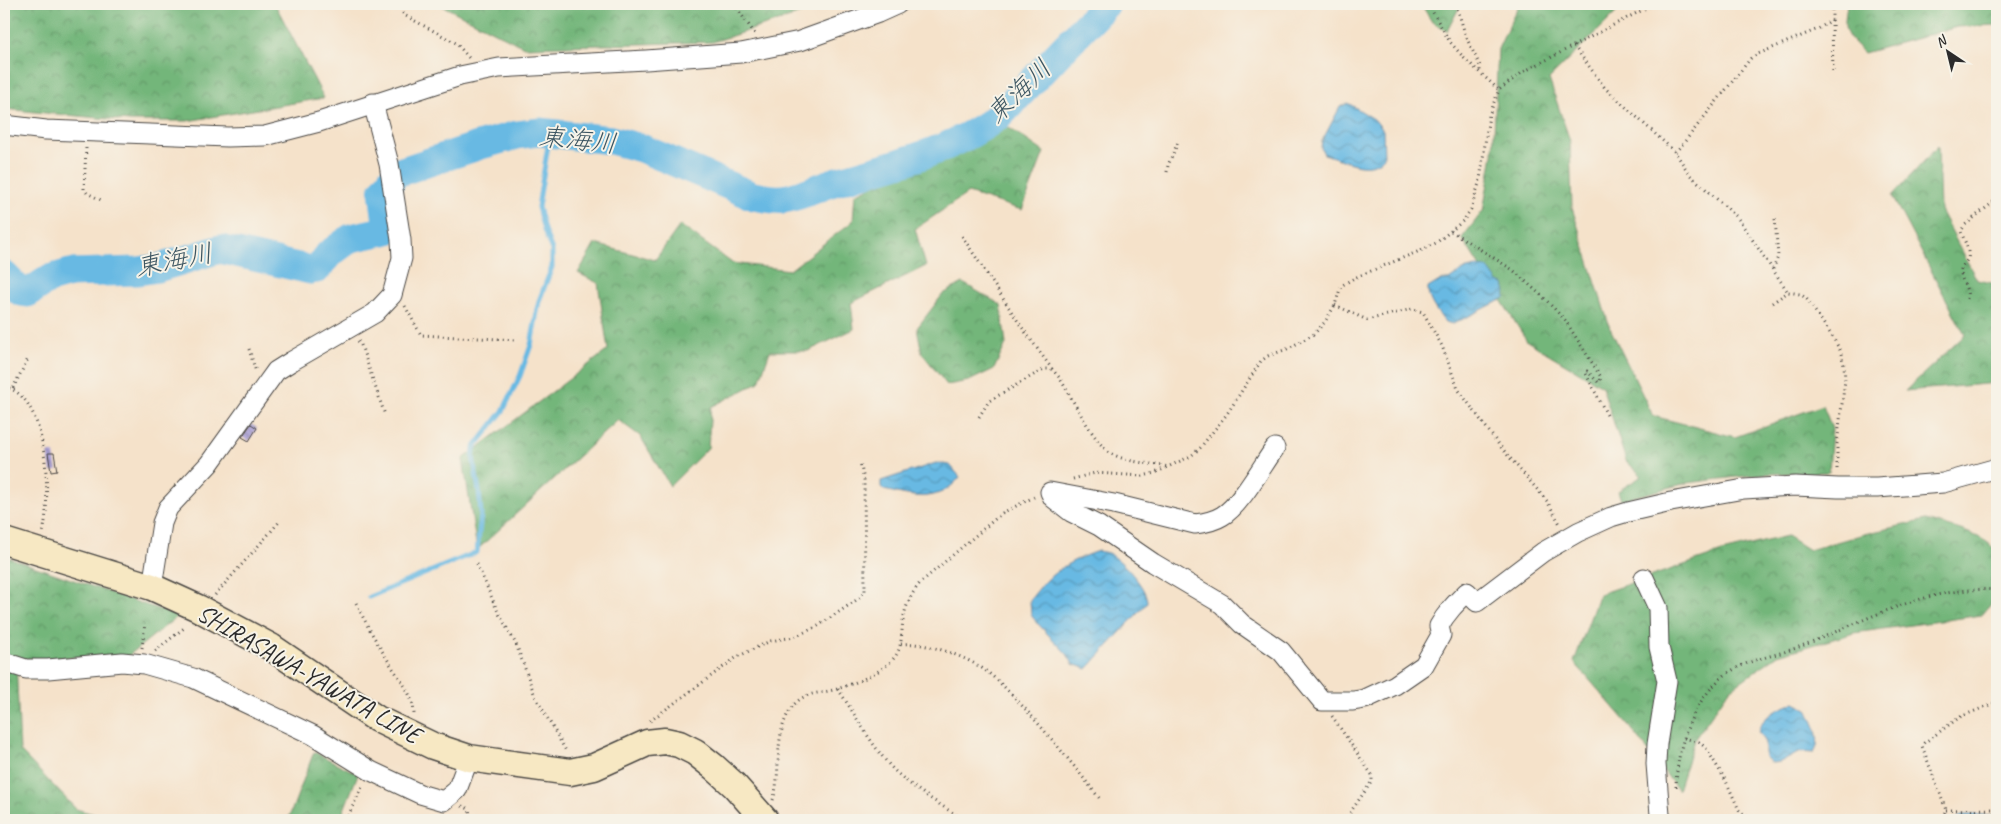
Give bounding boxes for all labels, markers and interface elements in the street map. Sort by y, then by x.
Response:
north arrow [1924,28,1974,78]
text: N [1932,31,1951,51]
water label: 東海川 [979,52,1059,130]
water label: 東海川 [537,120,619,160]
water label: 東海川 [133,236,215,284]
street label: SHIRASAWA-YAWATA LINE [192,597,429,753]

